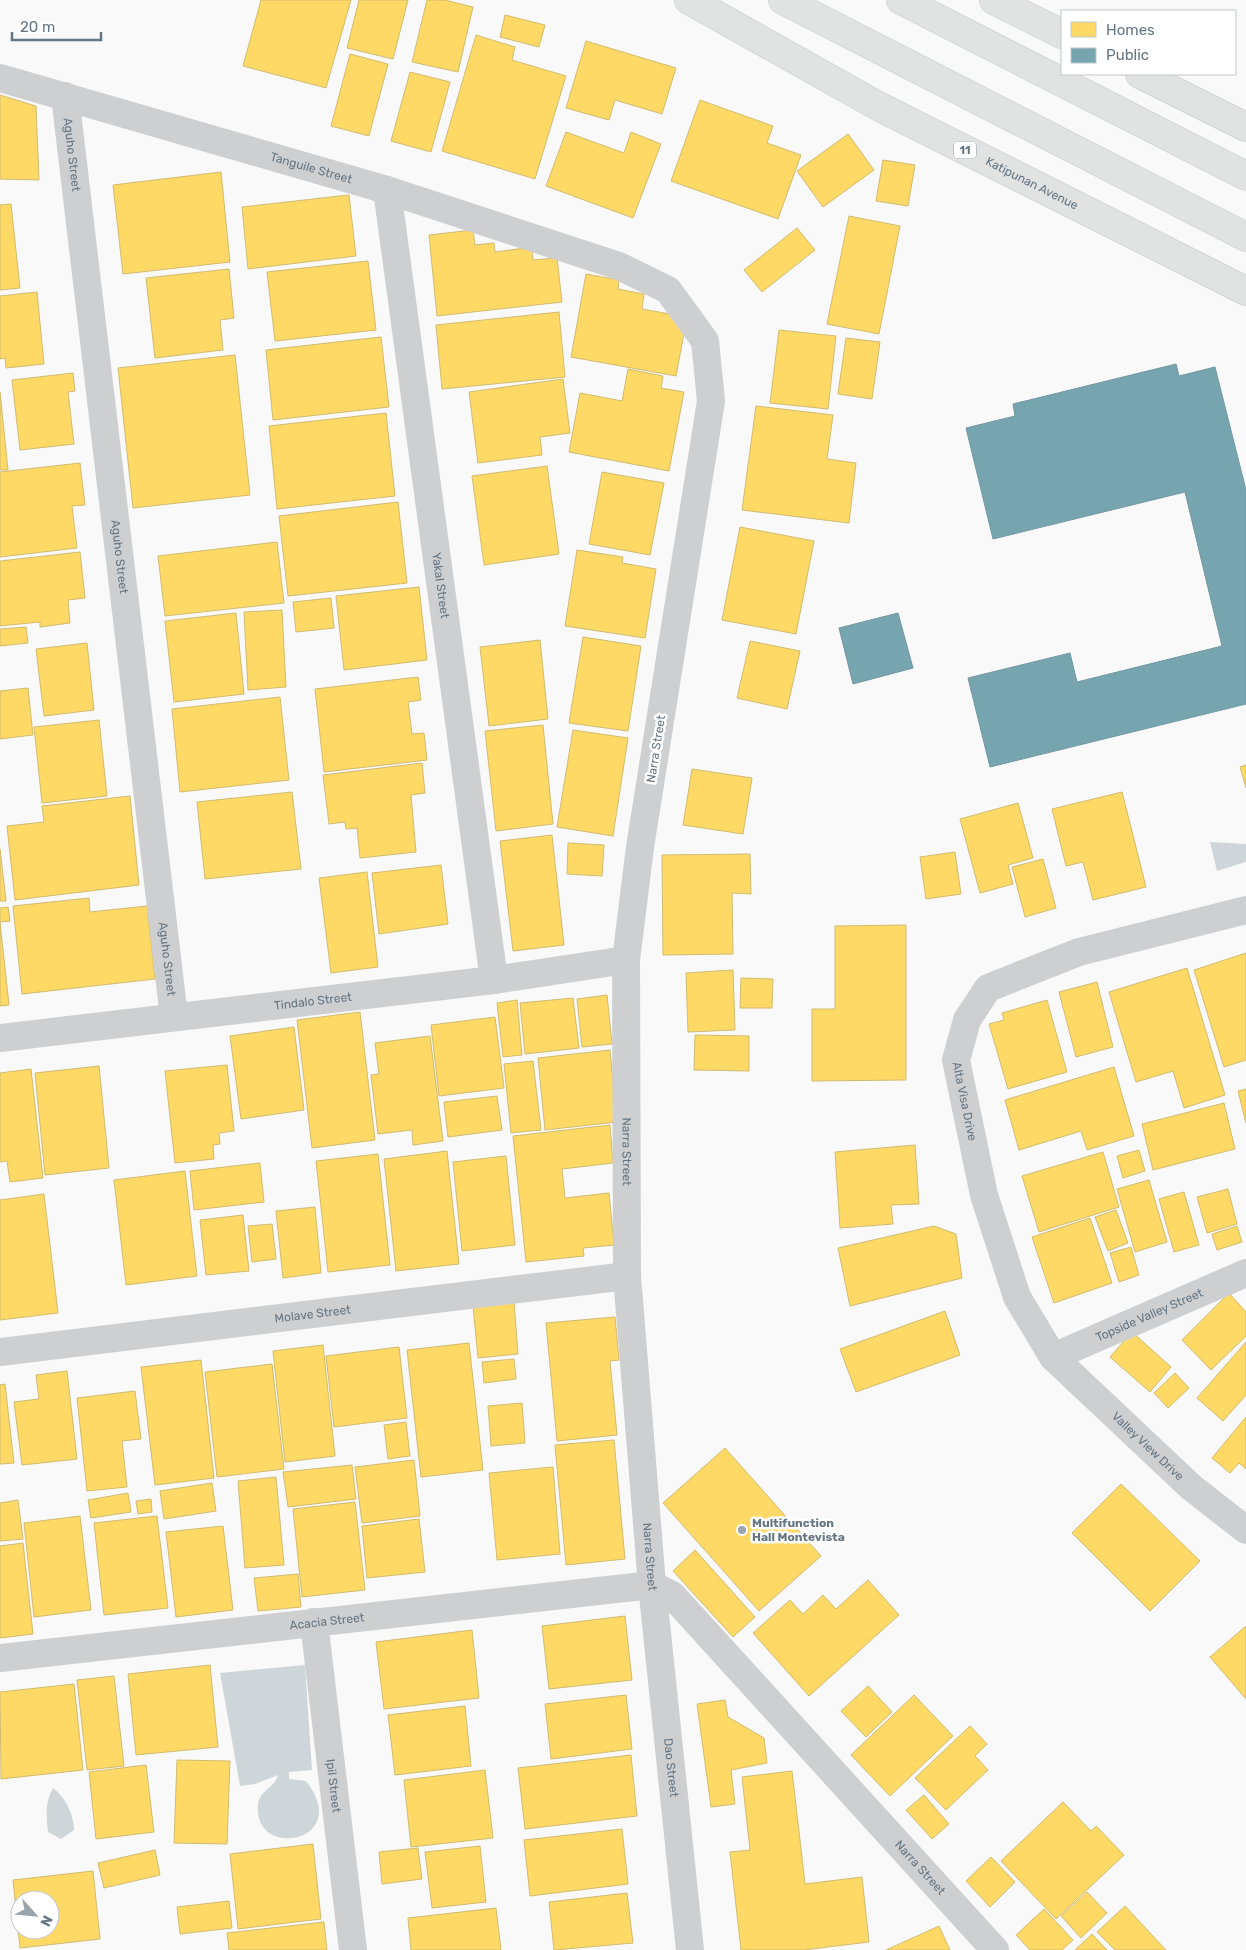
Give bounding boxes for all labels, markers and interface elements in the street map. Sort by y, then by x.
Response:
scale bar [12,10,101,42]
legend [1061,10,1236,75]
text: 20 m [20,18,55,36]
text: Homes [1106,21,1155,39]
text: Public [1106,46,1149,64]
street label: Aguho Street [61,117,83,193]
road number: 11 [954,142,976,158]
street label: Tanguile Street [269,150,354,187]
street label: Katipunan Avenue [983,154,1081,213]
street label: Aguho Street [108,519,131,595]
street label: Yakal Street [429,551,452,620]
street label: Narra Street [644,714,668,784]
street label: Aguho Street [156,921,178,997]
street label: Tindalo Street [273,990,353,1013]
street label: Alta Visa Drive [950,1061,980,1142]
street label: Narra Street [619,1117,634,1186]
street label: Topside Valley Street [1094,1286,1205,1345]
street label: Molave Street [274,1302,352,1326]
street label: Valley View Drive [1109,1409,1187,1484]
place label: Multifunction Hall Montevista [752,1516,845,1544]
street label: Narra Street [640,1522,660,1592]
marker: Multifunction Hall Montevista [736,1524,748,1536]
street label: Acacia Street [289,1610,365,1633]
street label: Dao Street [661,1737,681,1798]
street label: Ipil Street [323,1758,344,1814]
street label: Narra Street [892,1838,948,1898]
north arrow [10,1890,60,1940]
text: N [36,1912,56,1929]

